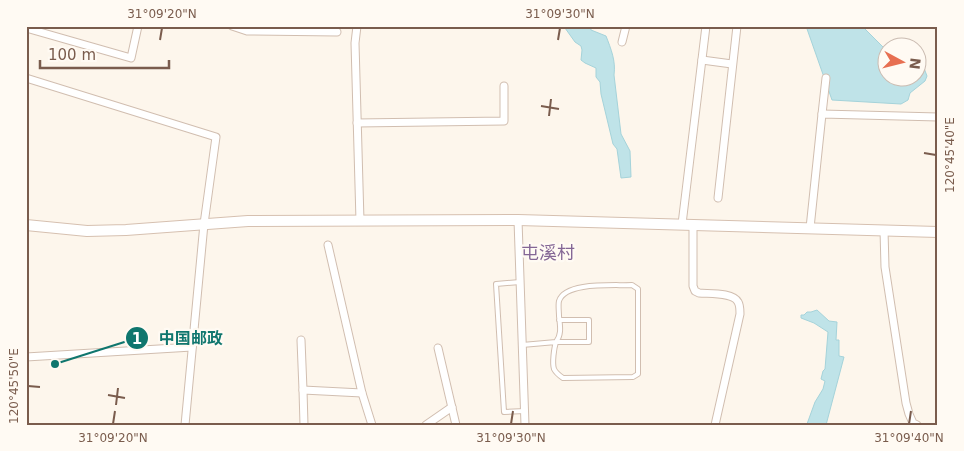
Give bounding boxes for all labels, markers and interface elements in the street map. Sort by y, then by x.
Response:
text: 31°09'20"N [127,7,197,21]
text: 31°09'30"N [525,7,595,21]
scale bar [40,38,169,70]
north arrow [876,38,926,88]
text: 100 m [48,46,96,64]
text: N [906,57,924,70]
text: 120°45'40"E [943,117,957,193]
district label: 屯溪村 [521,242,575,263]
callout: 中国邮政 [124,323,233,354]
text: 中国邮政 [159,329,223,348]
text: 1 [132,330,142,348]
text: 120°45'50"E [7,348,21,424]
text: 31°09'20"N [78,431,148,445]
text: 31°09'30"N [476,431,546,445]
text: 31°09'40"N [874,431,944,445]

